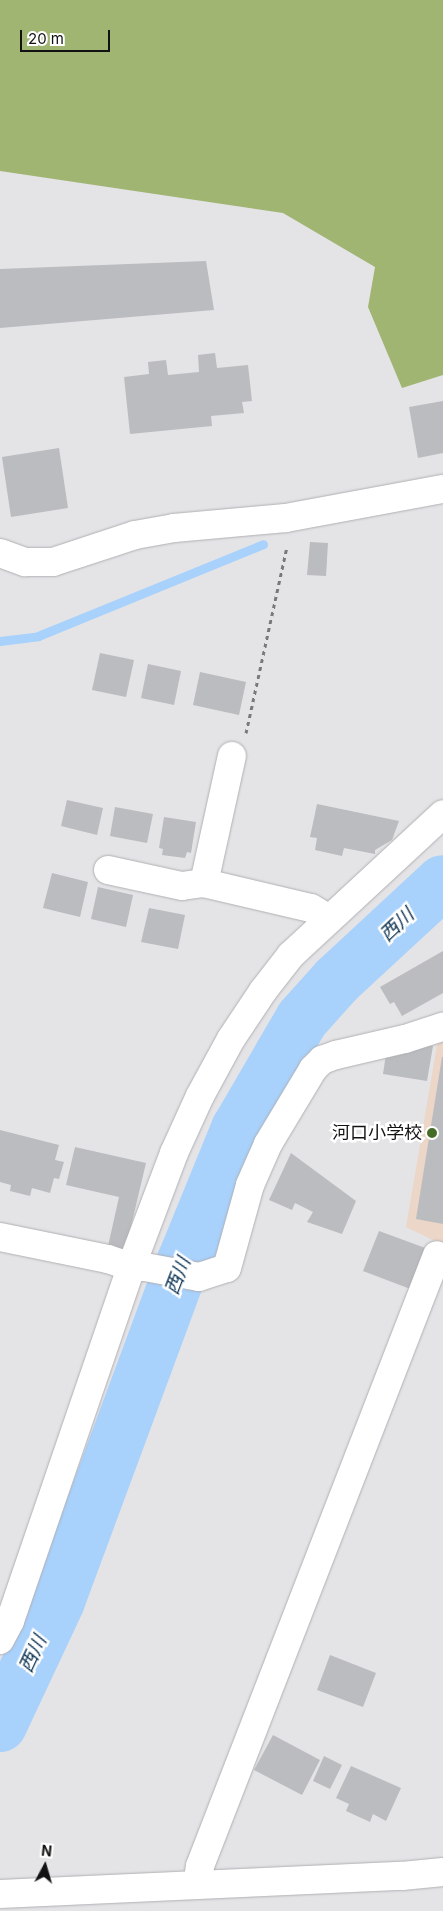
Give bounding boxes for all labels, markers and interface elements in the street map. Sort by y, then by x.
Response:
scale bar [22,20,112,52]
text: 20 m [28,29,64,48]
water label: 西川 [375,904,419,946]
place label: 河口小学校 [332,1122,422,1144]
marker: 河口小学校 [426,1127,438,1139]
water label: 西川 [161,1254,195,1298]
water label: 西川 [15,1632,51,1676]
north arrow [20,1841,70,1891]
text: N [40,1842,53,1860]

